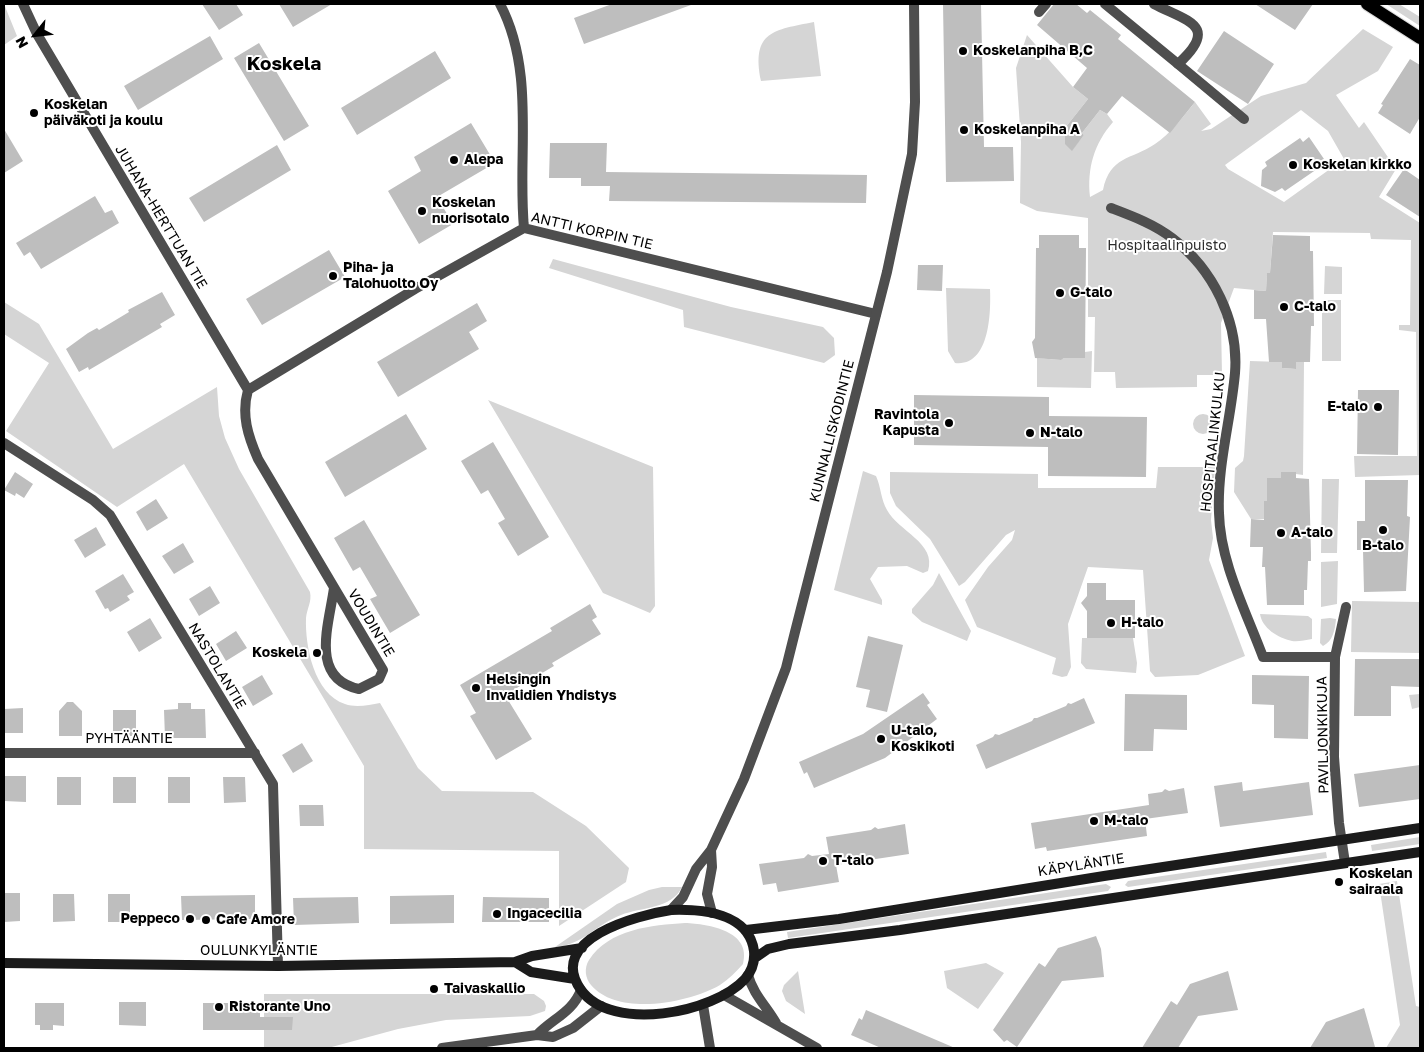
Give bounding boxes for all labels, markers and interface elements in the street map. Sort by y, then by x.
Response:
north arrow [10,10,60,60]
text: N [11,34,31,51]
place label: Koskelanpiha B,C [973,43,1093,59]
marker: Koskelanpiha B,C [957,45,969,57]
district label: Koskela [247,53,321,75]
place label: Koskelan päiväkoti ja koulu [44,97,163,130]
marker: Koskelan päiväkoti ja koulu [28,107,40,119]
place label: Koskelanpiha A [974,122,1080,138]
marker: Koskelanpiha A [958,124,970,136]
street label: JUHANA-HERTTUAN TIE [111,142,211,292]
place label: Alepa [464,152,503,168]
marker: Alepa [448,154,460,166]
place label: Koskelan kirkko [1303,157,1412,173]
marker: Koskelan kirkko [1287,159,1299,171]
place label: Koskelan nuorisotalo [432,195,509,228]
marker: Koskelan nuorisotalo [416,205,428,217]
street label: ANTTI KORPIN TIE [529,209,655,253]
park label: Hospitaalinpuisto [1107,238,1227,254]
place label: Piha- ja Talohuolto Oy [343,260,438,292]
marker: Piha- ja Talohuolto Oy [327,270,339,282]
place label: G-talo [1070,285,1112,301]
marker: G-talo [1054,287,1066,299]
place label: C-talo [1294,299,1336,315]
marker: C-talo [1278,301,1290,313]
street label: KUNNALLISKODINTIE [806,358,858,504]
street label: HOSPITAALINKULKU [1197,371,1229,513]
place label: E-talo [1327,399,1368,415]
marker: E-talo [1372,401,1384,413]
place label: Ravintola Kapusta [874,407,939,440]
marker: Ravintola Kapusta [943,417,955,429]
place label: N-talo [1040,425,1083,441]
marker: N-talo [1024,427,1036,439]
marker: B-talo [1377,524,1389,536]
place label: A-talo [1291,525,1333,541]
marker: A-talo [1275,527,1287,539]
place label: B-talo [1362,538,1404,554]
street label: VOUDINTIE [344,586,398,660]
place label: H-talo [1121,615,1164,631]
marker: H-talo [1105,617,1117,629]
street label: NASTOLANTIE [185,620,249,712]
place label: Koskela [252,645,307,661]
marker: Koskela [311,647,323,659]
place label: Helsingin Invalidien Yhdistys [486,672,617,704]
street label: PAVILJONKIKUJA [1314,676,1332,794]
marker: Helsingin Invalidien Yhdistys [470,682,482,694]
place label: U-talo, Koskikoti [891,723,955,756]
street label: PYHTÄÄNTIE [85,731,173,747]
marker: U-talo, Koskikoti [875,733,887,745]
place label: M-talo [1104,813,1149,829]
marker: M-talo [1088,815,1100,827]
street label: KÄPYLÄNTIE [1037,850,1125,880]
place label: T-talo [833,853,874,869]
marker: T-talo [817,855,829,867]
place label: Koskelan sairaala [1349,866,1412,899]
marker: Koskelan sairaala [1333,876,1345,888]
place label: Ingacecilia [507,906,582,922]
marker: Ingacecilia [491,908,503,920]
place label: Peppeco [121,911,180,927]
place label: Cafe Amore [216,912,295,928]
marker: Peppeco [184,913,196,925]
marker: Cafe Amore [200,914,212,926]
street label: OULUNKYLÄNTIE [200,943,318,959]
place label: Taivaskallio [444,981,526,997]
marker: Taivaskallio [428,983,440,995]
place label: Ristorante Uno [229,999,331,1015]
marker: Ristorante Uno [213,1001,225,1013]

